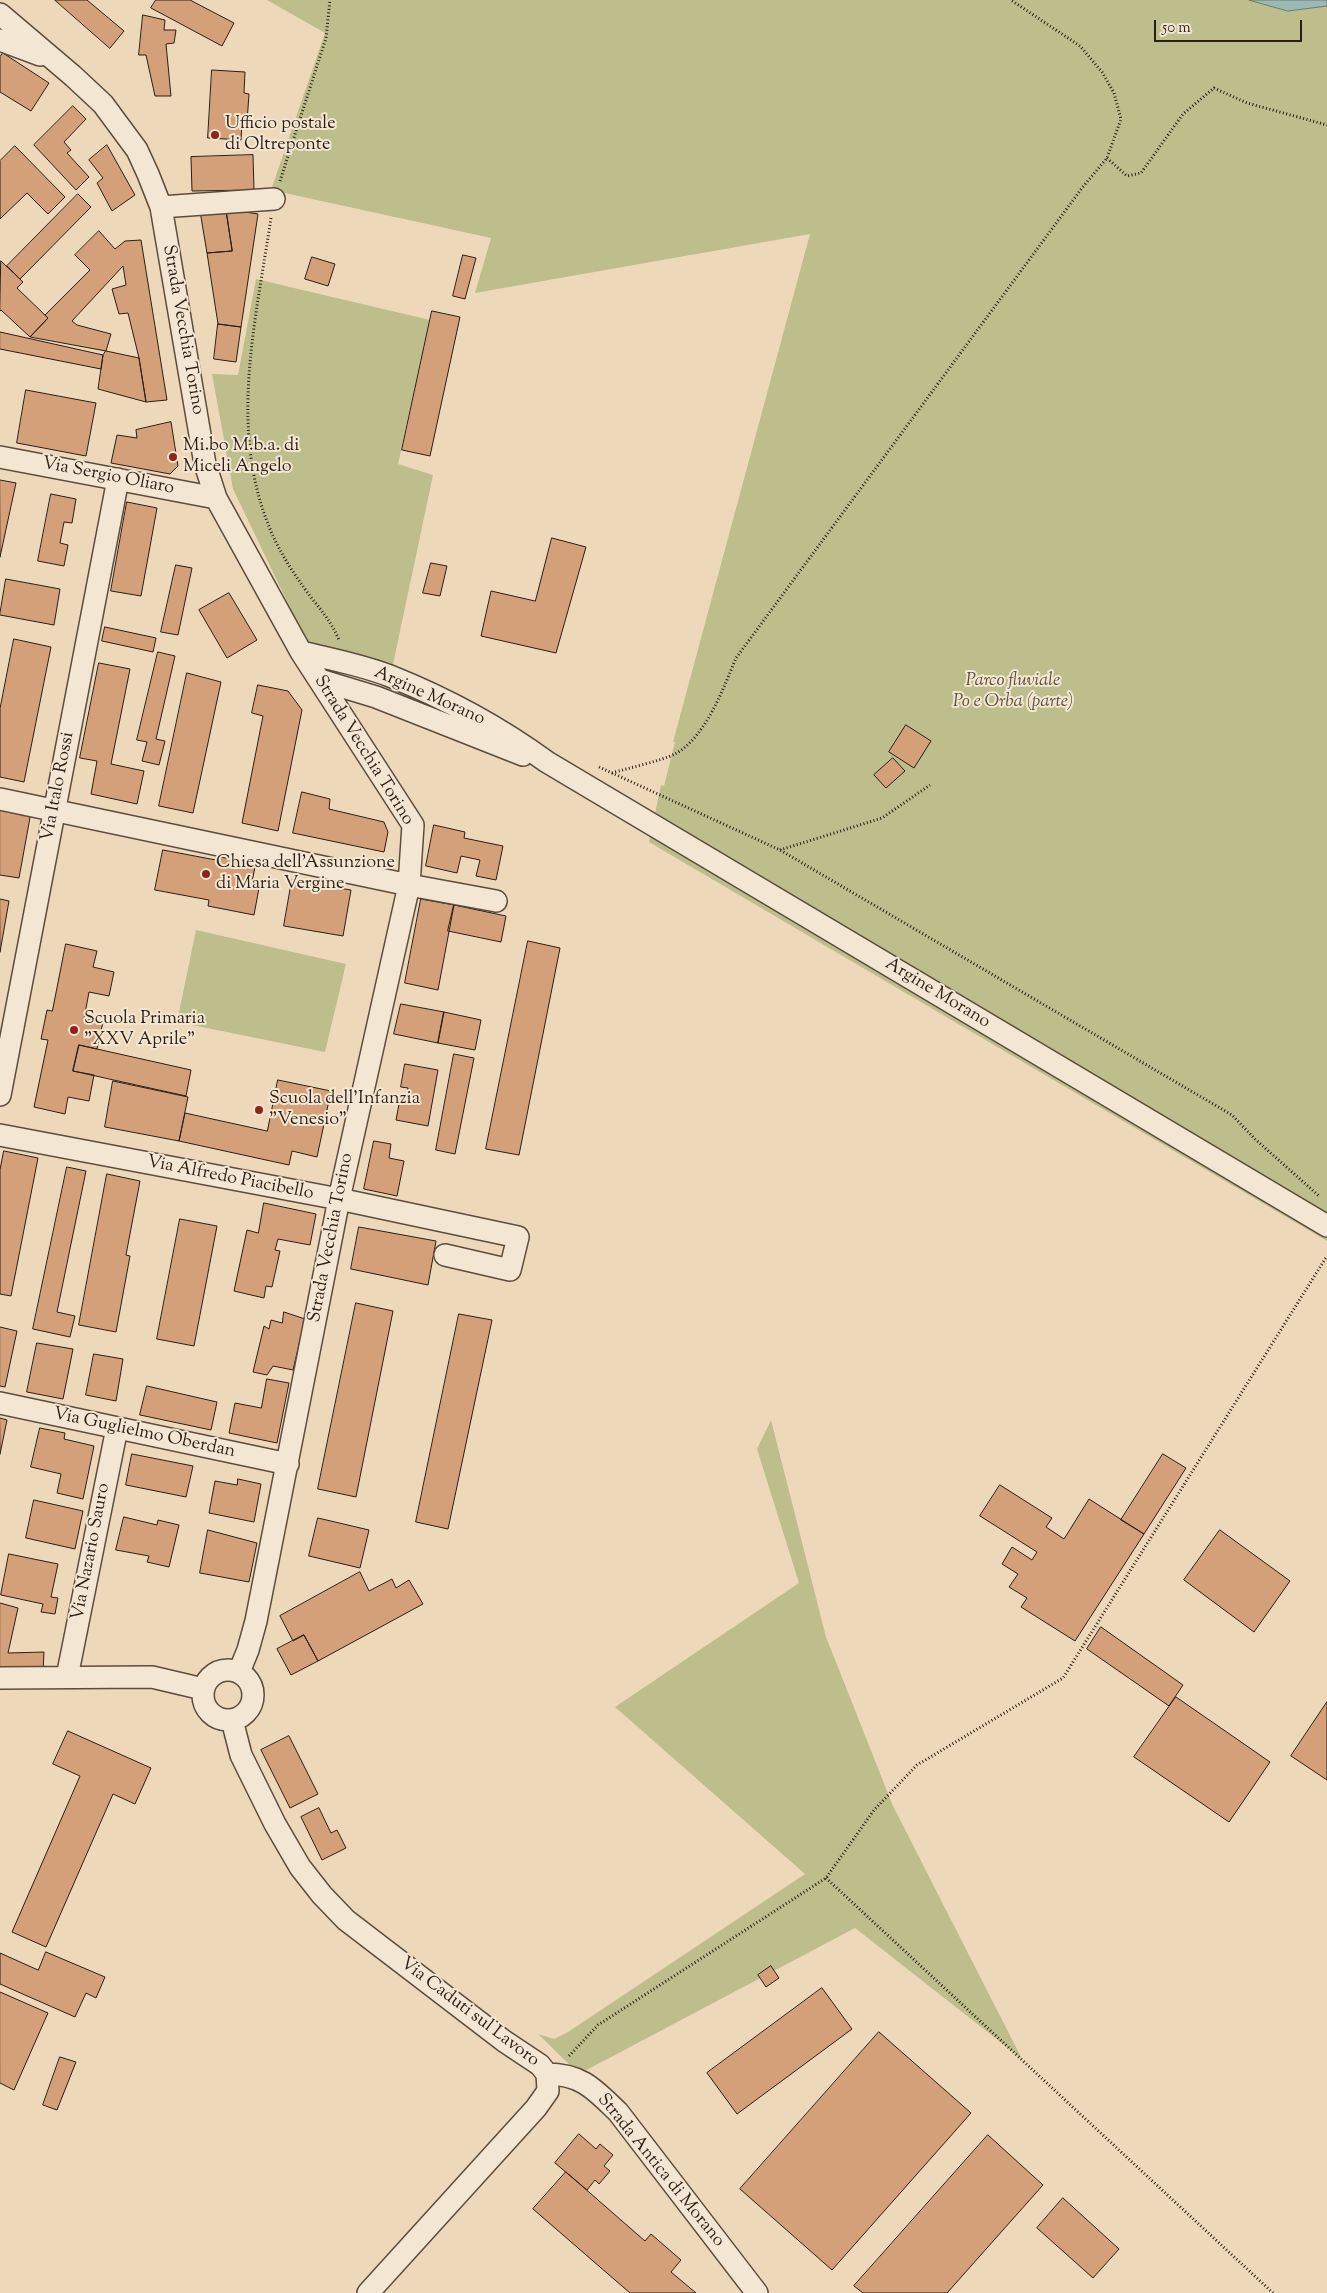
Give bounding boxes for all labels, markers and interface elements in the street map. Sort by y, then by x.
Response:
scale bar [1157,10,1304,42]
text: 50 m [1162,18,1191,39]
place label: Ufficio postale di Oltreponte [225,114,336,156]
marker: Ufficio postale di Oltreponte [209,129,221,141]
street label: Strada Vecchia Torino [156,243,208,417]
place label: Mi.bo M.b.a. di Miceli Angelo [183,436,299,478]
marker: Mi.bo M.b.a. di Miceli Angelo [167,451,179,463]
street label: Via Sergio Oliaro [40,454,176,500]
street label: Argine Morano [370,663,488,731]
park label: Parco fluviale Po e Orba (parte) [953,671,1073,714]
street label: Strada Vecchia Torino [308,672,418,830]
street label: Via Italo Rossi [38,730,80,844]
place label: Chiesa dell'Assunzione di Maria Vergine [216,853,395,896]
marker: Chiesa dell'Assunzione di Maria Vergine [200,868,212,880]
street label: Argine Morano [880,954,994,1034]
place label: Scuola Primaria "XXV Aprile" [84,1009,205,1052]
marker: Scuola Primaria "XXV Aprile" [68,1024,80,1036]
place label: Scuola dell'Infanzia "Venesio" [269,1089,420,1132]
marker: Scuola dell'Infanzia "Venesio" [253,1104,265,1116]
street label: Strada Vecchia Torino [305,1151,359,1325]
street label: Via Alfredo Piacibello [145,1152,315,1206]
street label: Via Guglielmo Oberdan [51,1404,237,1464]
street label: Via Nazario Sauro [68,1482,116,1622]
street label: Via Caduti sul Lavoro [395,1954,543,2072]
street label: Strada Antica di Morano [591,2090,729,2252]

